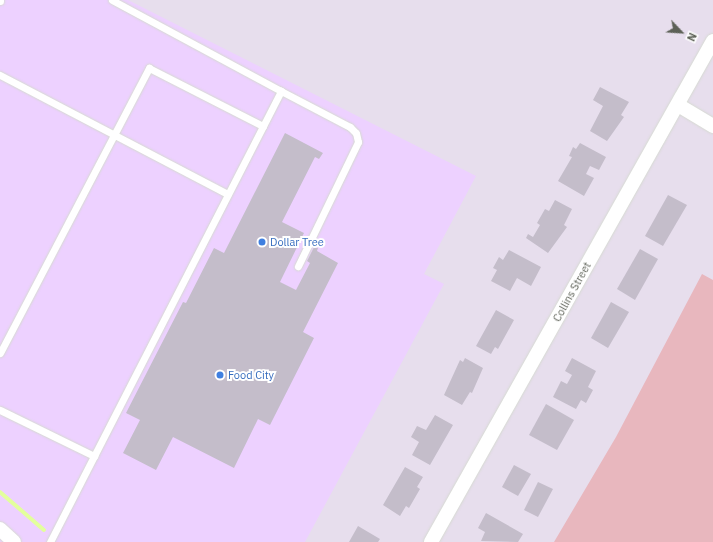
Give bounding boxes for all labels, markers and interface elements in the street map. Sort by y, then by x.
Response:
north arrow [661,12,701,52]
text: N [684,31,700,44]
place label: Dollar Tree [270,235,324,249]
marker: Dollar Tree [257,237,267,247]
street label: Collins Street [550,260,594,324]
place label: Food City [228,368,274,382]
marker: Food City [215,370,225,380]

